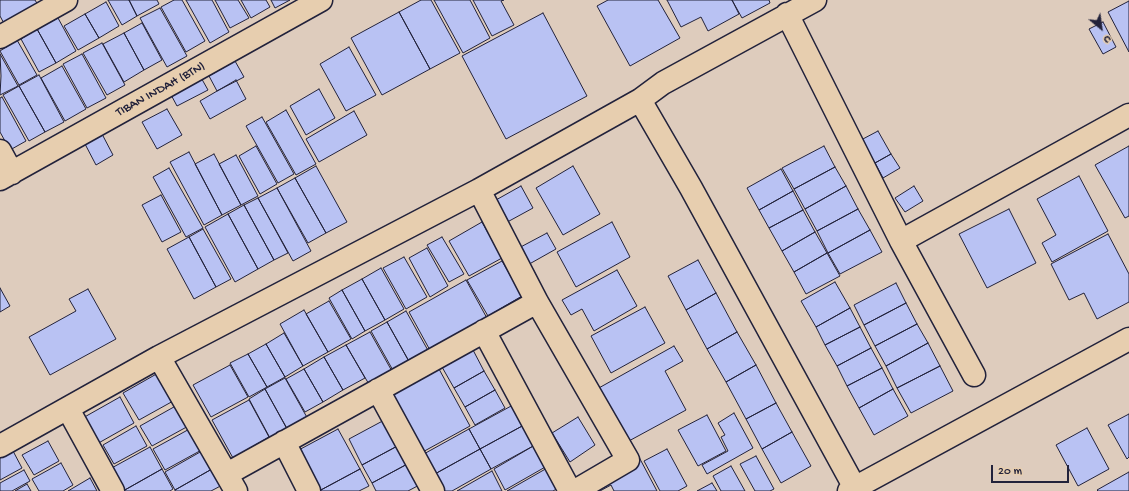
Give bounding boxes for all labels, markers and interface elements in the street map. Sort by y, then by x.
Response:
north arrow [1081,8,1121,48]
text: U [1101,32,1113,45]
street label: TIBAN INDAH (BTN) [114,59,208,121]
scale bar [993,457,1071,483]
text: 20 m [998,465,1022,479]

